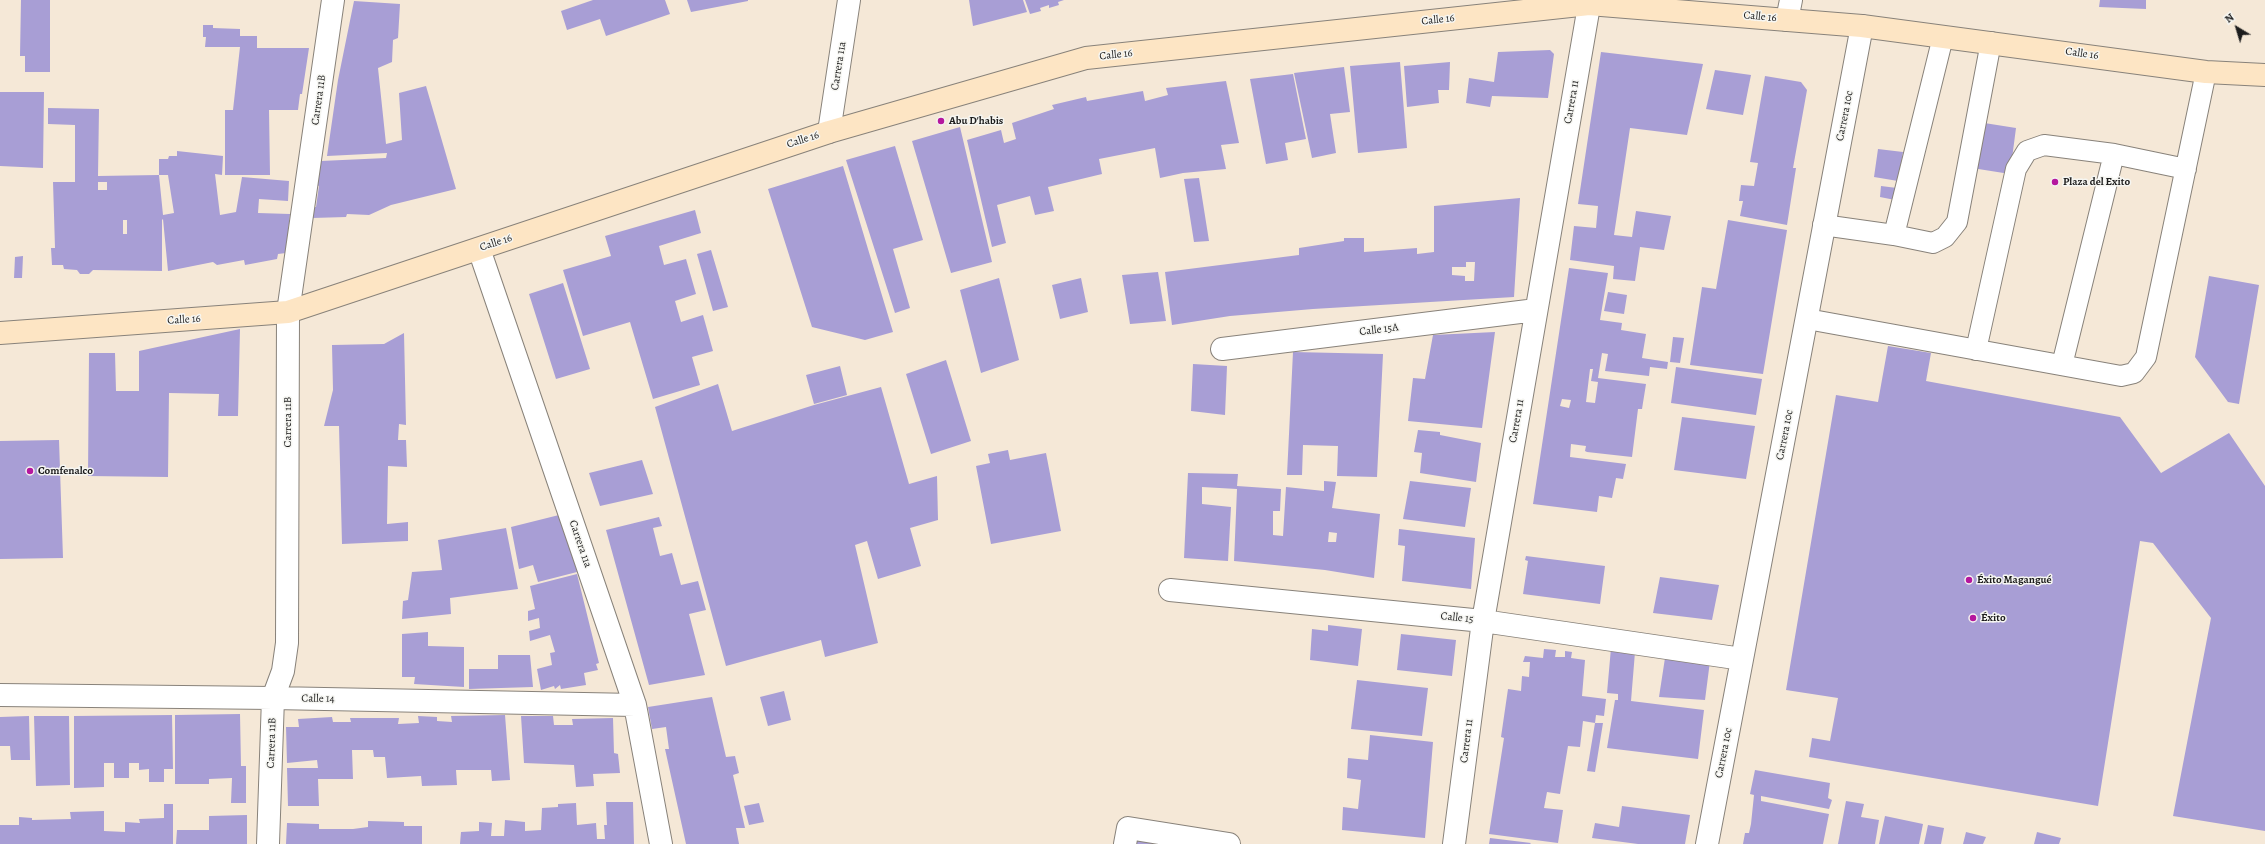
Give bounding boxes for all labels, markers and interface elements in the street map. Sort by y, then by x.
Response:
north arrow [2217,8,2257,48]
street label: Calle 16 [1743,9,1777,25]
text: N [2222,10,2237,27]
street label: Calle 16 [1421,12,1455,28]
street label: Carrera 11a [829,41,849,91]
street label: Calle 16 [2065,45,2099,63]
street label: Calle 16 [1099,47,1133,63]
street label: Carrera 11B [309,74,329,126]
street label: Carrera 11 [1562,79,1582,125]
street label: Carrera 10c [1834,90,1856,142]
place label: Abu D'habis [949,114,1003,128]
marker: Abu D'habis [936,116,946,126]
street label: Calle 16 [785,129,821,151]
place label: Plaza del Exito [2063,175,2130,189]
marker: Plaza del Exito [2050,177,2060,187]
street label: Calle 16 [478,232,514,254]
street label: Calle 16 [167,312,201,328]
street label: Calle 15A [1359,321,1399,339]
street label: Carrera 11B [281,397,295,447]
street label: Carrera 11 [1507,398,1527,444]
street label: Carrera 10c [1774,409,1796,461]
place label: Comfenalco [38,464,93,478]
marker: Comfenalco [25,466,35,476]
street label: Carrera 11a [566,519,594,569]
place label: Éxito Magangué [1977,573,2052,587]
marker: Éxito Magangué [1964,575,1974,585]
street label: Calle 15 [1440,610,1474,626]
place label: Éxito [1981,611,2006,625]
marker: Éxito [1968,613,1978,623]
street label: Calle 14 [301,692,335,706]
street label: Carrera 11B [265,717,279,769]
street label: Carrera 11 [1458,718,1476,764]
street label: Carrera 10c [1713,727,1735,779]

